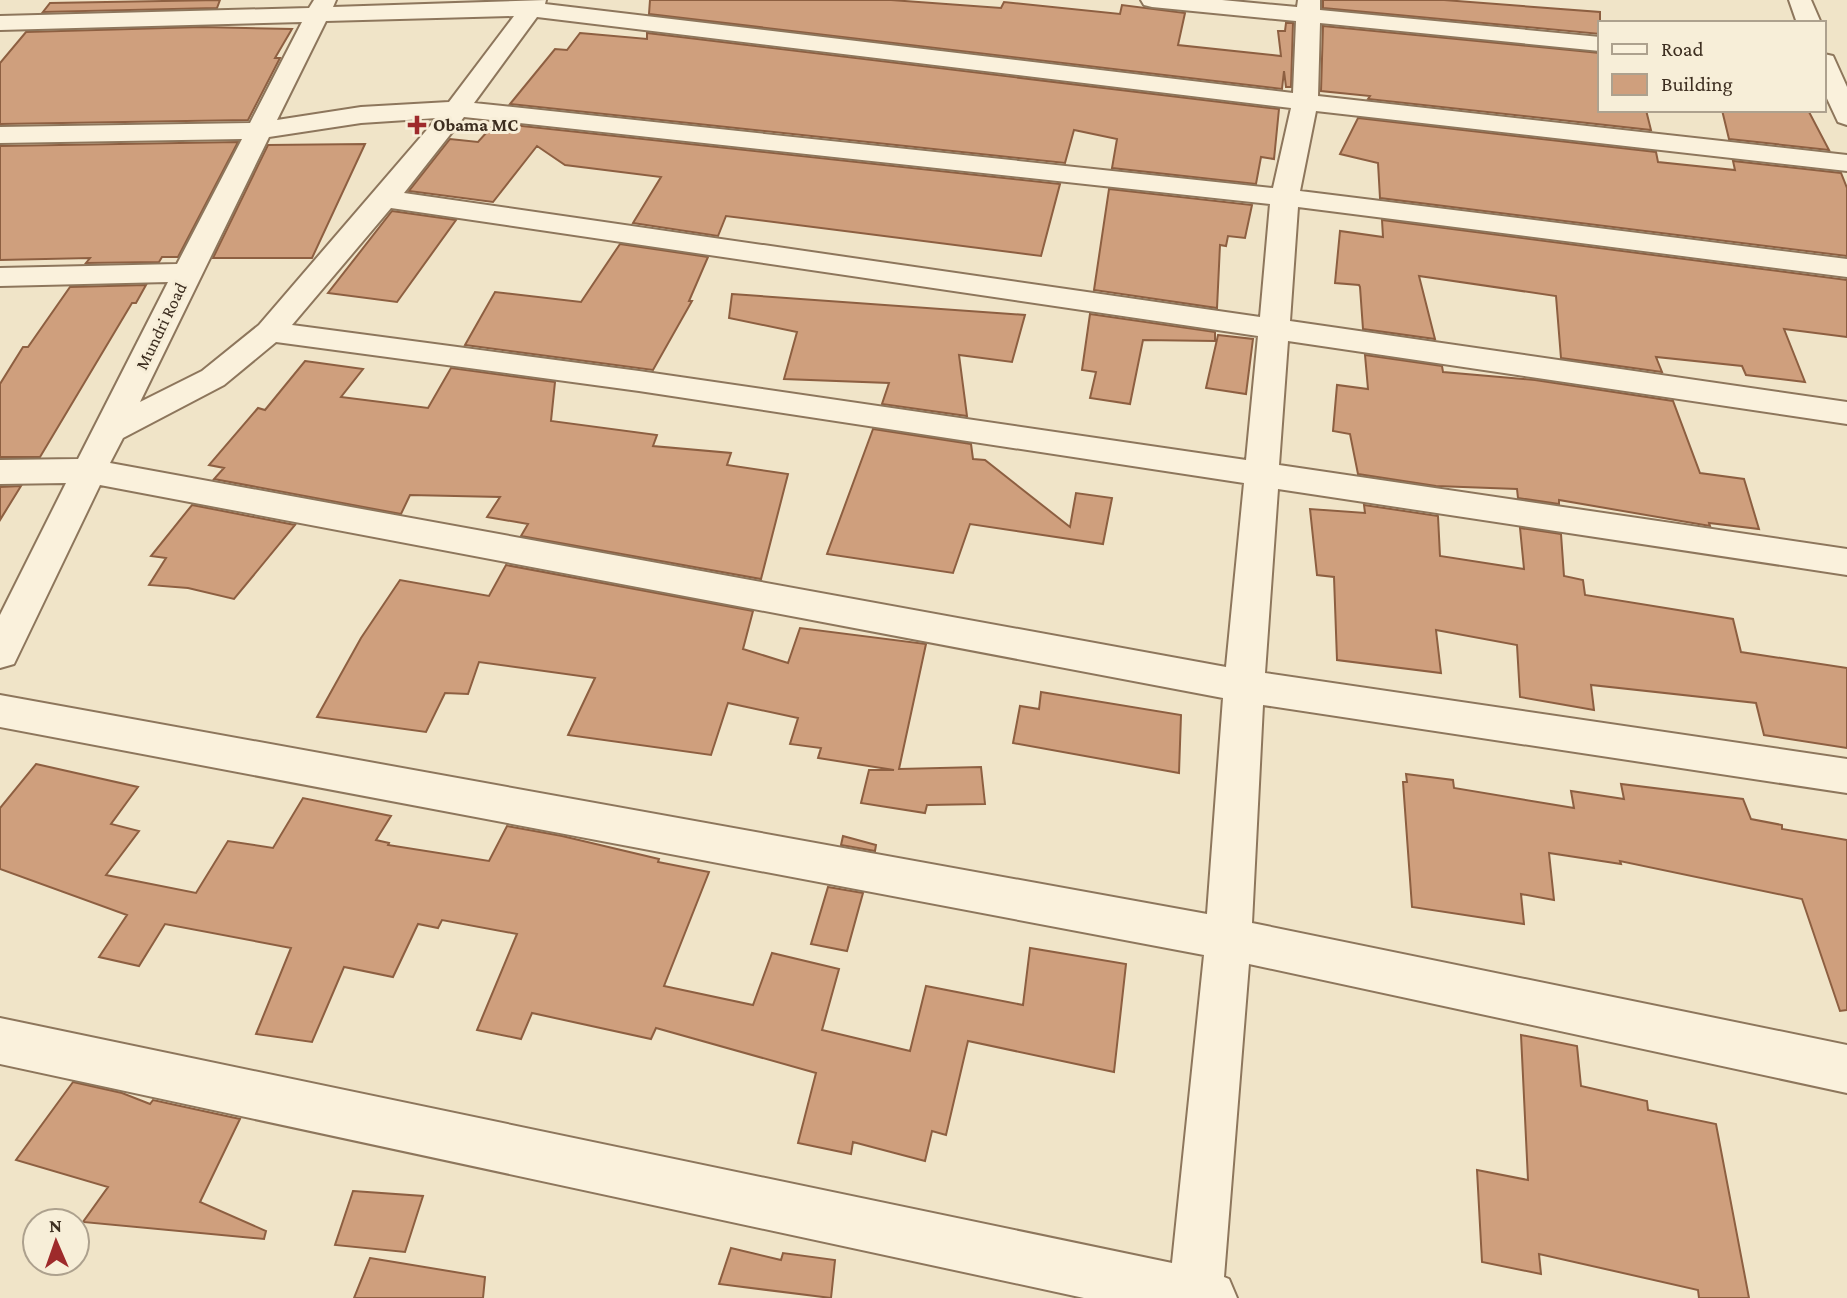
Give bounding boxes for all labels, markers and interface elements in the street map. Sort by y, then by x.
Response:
legend [1598,21,1826,112]
text: Road [1661,37,1704,61]
text: Building [1661,72,1733,96]
marker: Obama MC [407,115,427,135]
place label: Obama MC [433,115,518,135]
street label: Mundri Road [131,279,191,373]
north arrow [21,1207,91,1277]
text: N [49,1215,62,1236]

